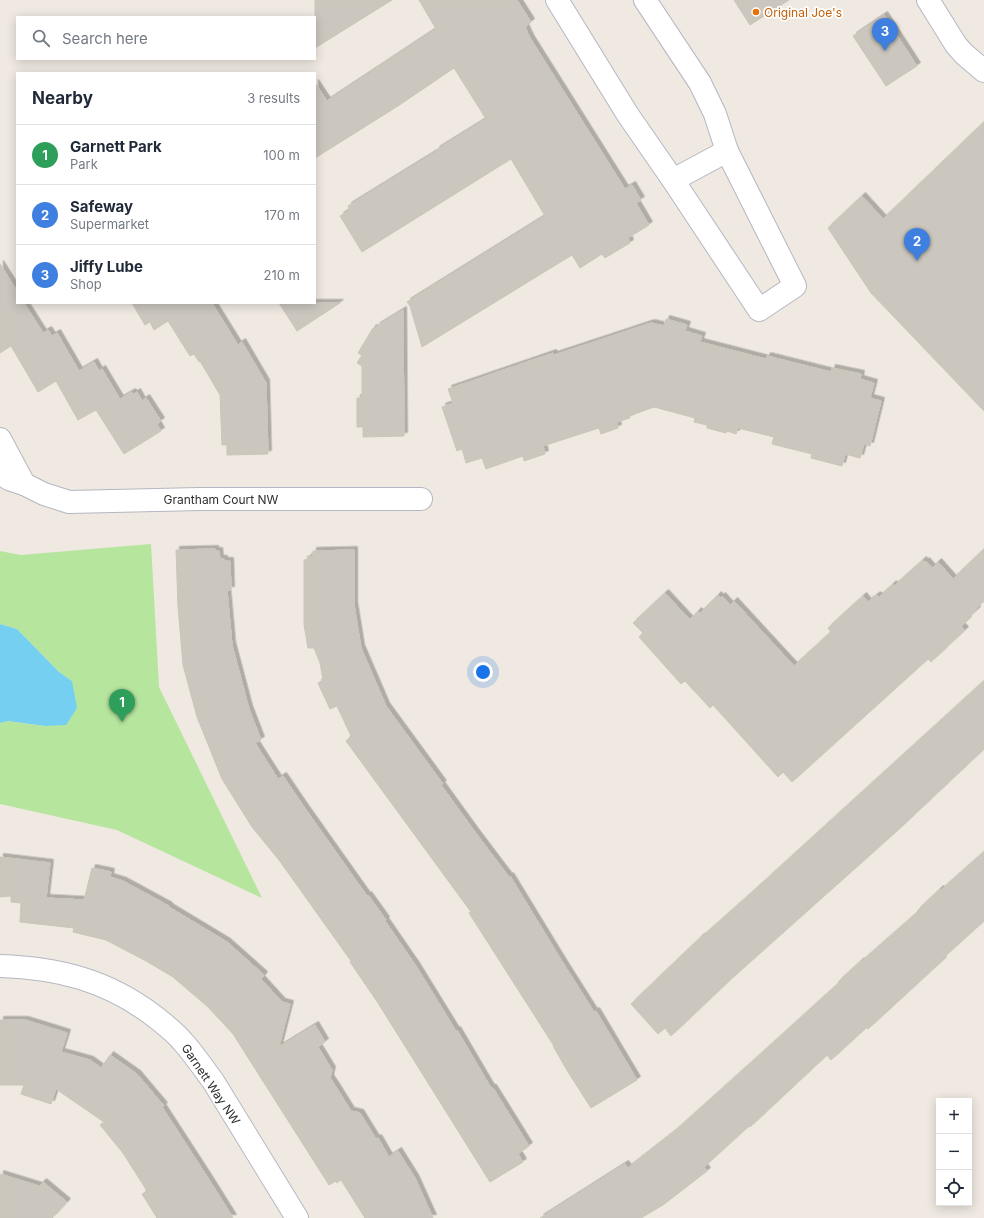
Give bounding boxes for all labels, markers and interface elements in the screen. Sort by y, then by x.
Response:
place label: Original Joe's [764,5,842,20]
marker: Original Joe's [751,7,761,17]
search box [16,16,316,60]
pin: 3 [872,18,898,51]
icon: search [30,27,52,49]
text: Search here [62,29,148,48]
text: Nearby [32,88,93,108]
text: 3 results [247,90,300,106]
text: Garnett Park [70,137,162,156]
text: 1 [42,147,48,163]
text: 100 m [263,147,300,163]
text: Park [70,156,98,172]
text: Safeway [70,197,133,216]
text: 2 [41,207,49,223]
text: 170 m [264,207,300,223]
text: Supermarket [70,216,149,232]
pin: 2 [904,228,930,261]
text: Jiffy Lube [70,257,143,276]
text: 3 [41,267,49,283]
text: 210 m [264,267,300,283]
text: Shop [70,276,102,292]
street label: Grantham Court NW [164,492,279,507]
your location [473,662,493,682]
pin: 1 [109,689,135,722]
street label: Garnett Way NW [178,1041,244,1127]
map controls [936,1098,972,1206]
button: + [936,1098,972,1134]
button: − [936,1134,972,1170]
button: locate [936,1170,972,1206]

